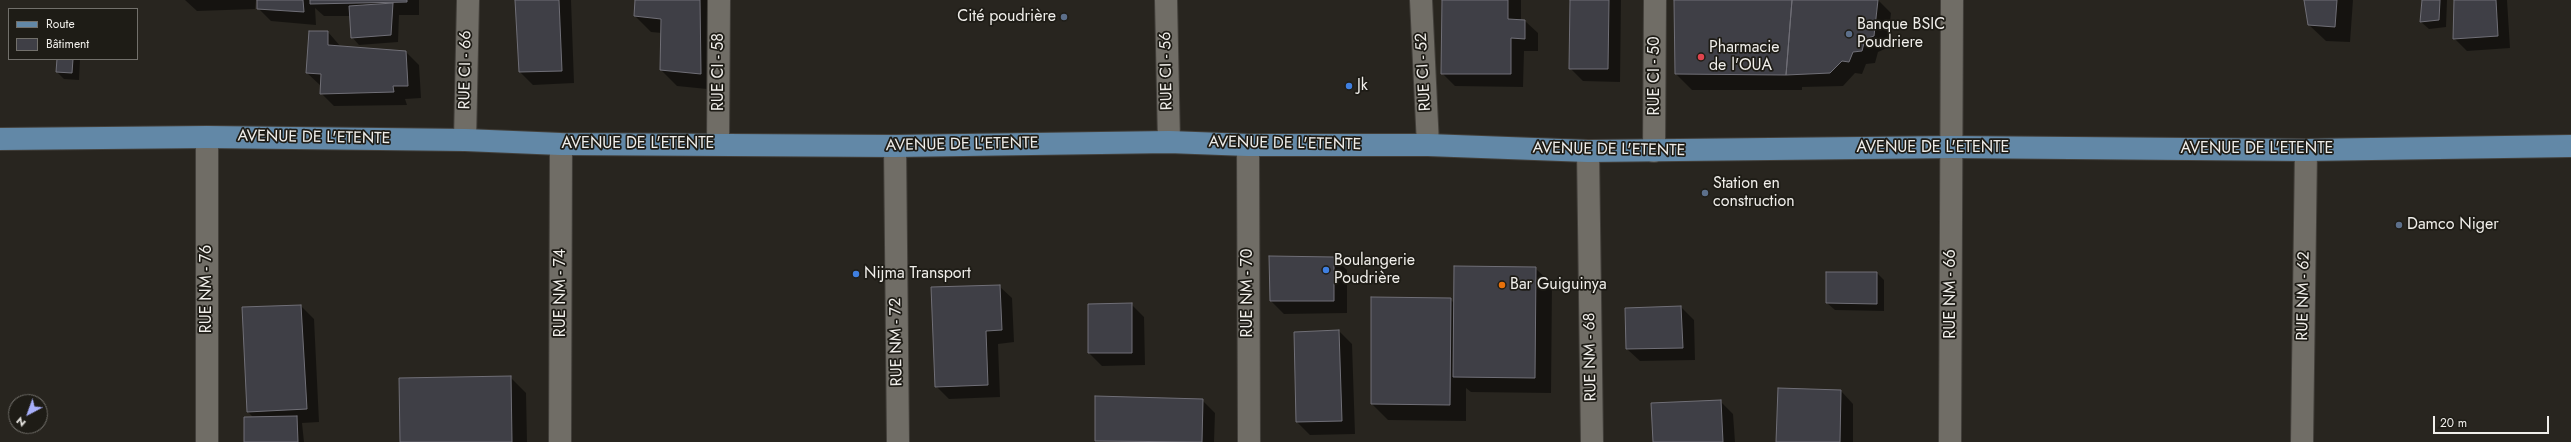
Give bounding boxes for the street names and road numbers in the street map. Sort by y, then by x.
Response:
street label: RUE CI - 66 [456,30,476,110]
street label: RUE CI - 56 [1157,32,1177,110]
street label: RUE CI - 52 [1412,32,1436,112]
street label: RUE CI - 58 [709,33,729,111]
street label: RUE CI - 50 [1645,36,1665,116]
street label: AVENUE DE L'ETENTE [237,127,391,149]
street label: AVENUE DE L'ETENTE [1208,133,1362,155]
street label: AVENUE DE L'ETENTE [562,134,714,154]
street label: AVENUE DE L'ETENTE [885,134,1039,156]
street label: AVENUE DE L'ETENTE [1857,138,2009,158]
street label: AVENUE DE L'ETENTE [1532,139,1686,161]
street label: AVENUE DE L'ETENTE [2181,139,2333,159]
street label: RUE NM - 76 [197,245,217,333]
street label: RUE NM - 74 [551,249,571,337]
street label: RUE NM - 70 [1238,249,1258,337]
street label: RUE NM - 66 [1941,249,1961,339]
street label: RUE NM - 62 [2294,251,2314,341]
street label: RUE NM - 72 [887,298,907,386]
street label: RUE NM - 68 [1581,312,1601,402]

